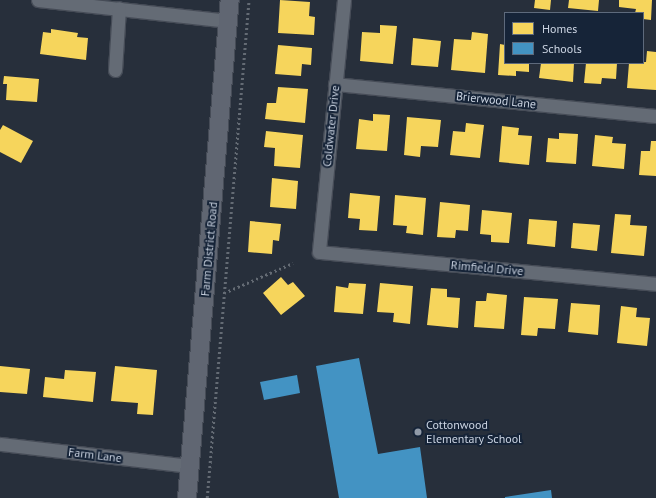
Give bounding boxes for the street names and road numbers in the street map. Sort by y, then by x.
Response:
street label: Coldwater Drive [320,85,342,167]
street label: Brierwood Lane [455,89,537,111]
street label: Farm District Road [198,201,220,297]
street label: Rimfield Drive [450,258,524,278]
street label: Farm Lane [67,445,123,465]

